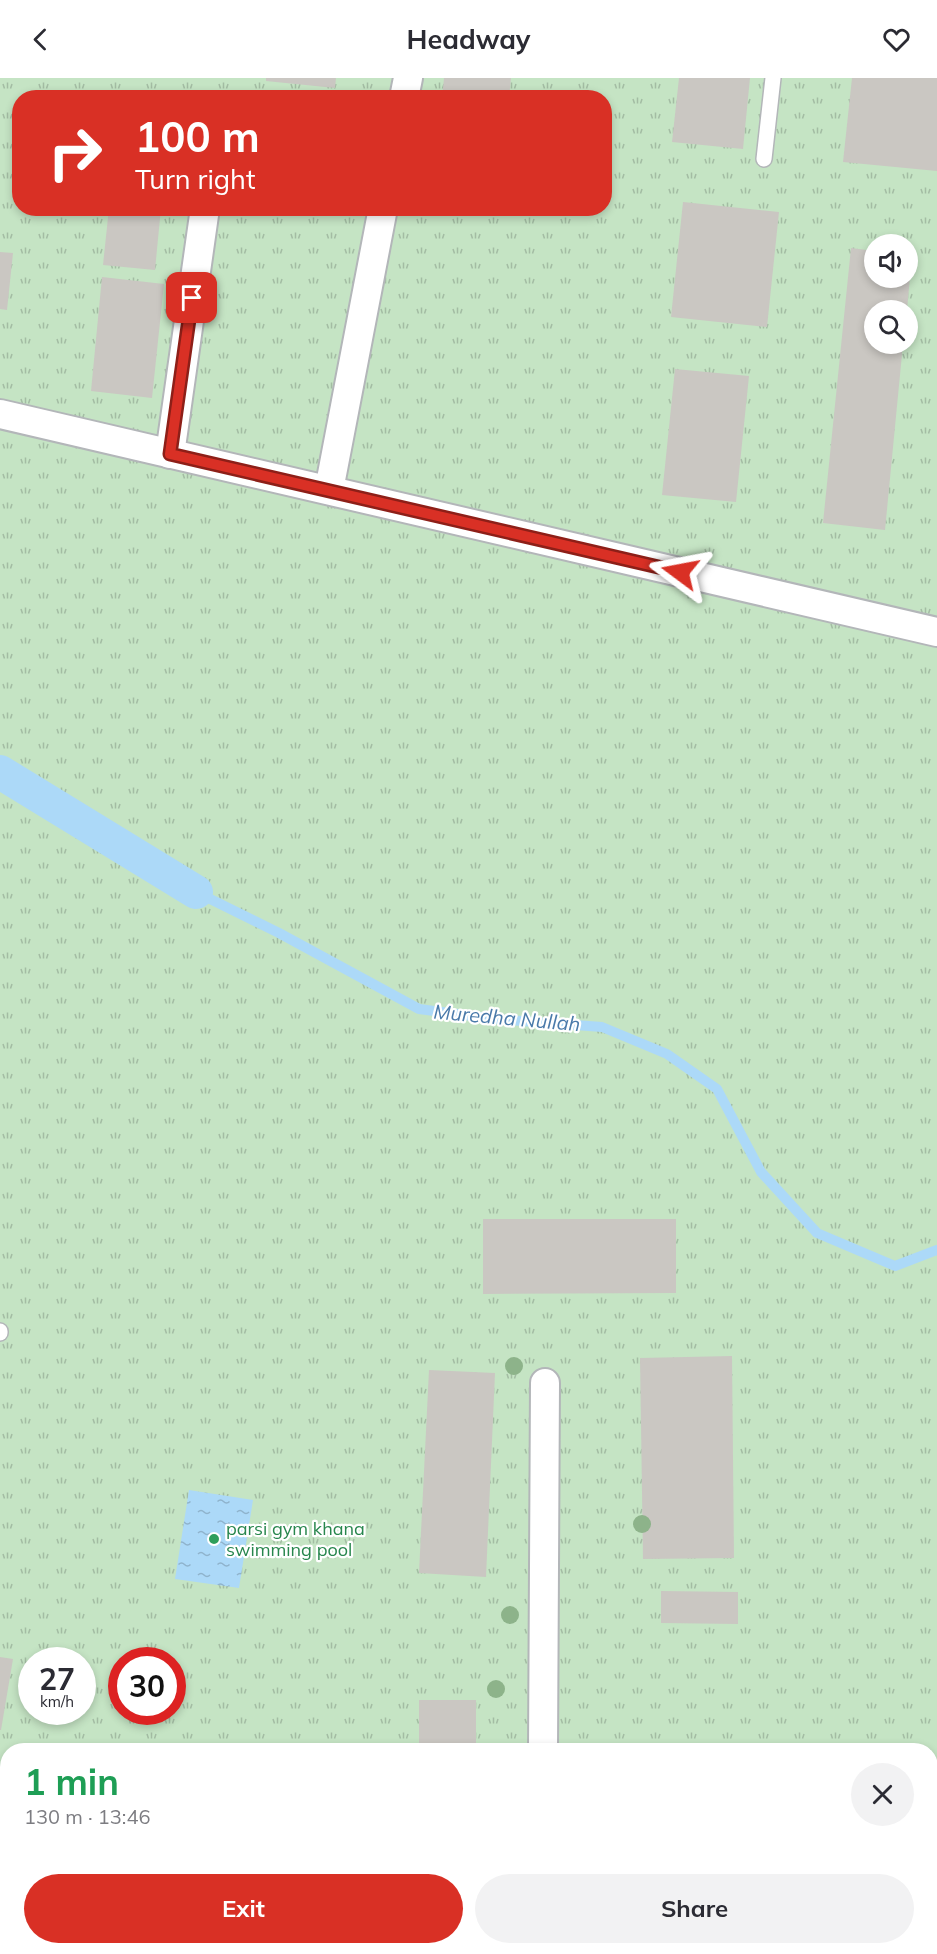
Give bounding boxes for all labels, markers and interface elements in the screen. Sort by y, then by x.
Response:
text: Headway [406,22,531,56]
icon: back [24,23,57,56]
icon: heart [880,23,913,56]
text: 100 m [135,110,260,163]
icon: right [36,114,114,192]
text: Turn right [135,162,255,196]
map controls [864,234,918,354]
button: sound [864,234,918,288]
pin [166,272,217,323]
icon: arrive [175,281,208,314]
button: search [864,300,918,354]
position arrow [648,540,712,604]
water label: Muredha Nullah [433,999,582,1036]
place label: parsi gym khana swimming pool [226,1517,365,1561]
marker: parsi gym khana swimming pool [207,1532,221,1546]
speed limit sign: 30 [108,1647,186,1725]
text: 27 [39,1660,75,1698]
text: km/h [40,1692,74,1711]
text: 1 min [24,1759,119,1804]
button: close [851,1763,914,1826]
text: 130 m · 13:46 [24,1804,150,1829]
button: Exit [24,1874,463,1943]
button: Share [475,1874,914,1943]

